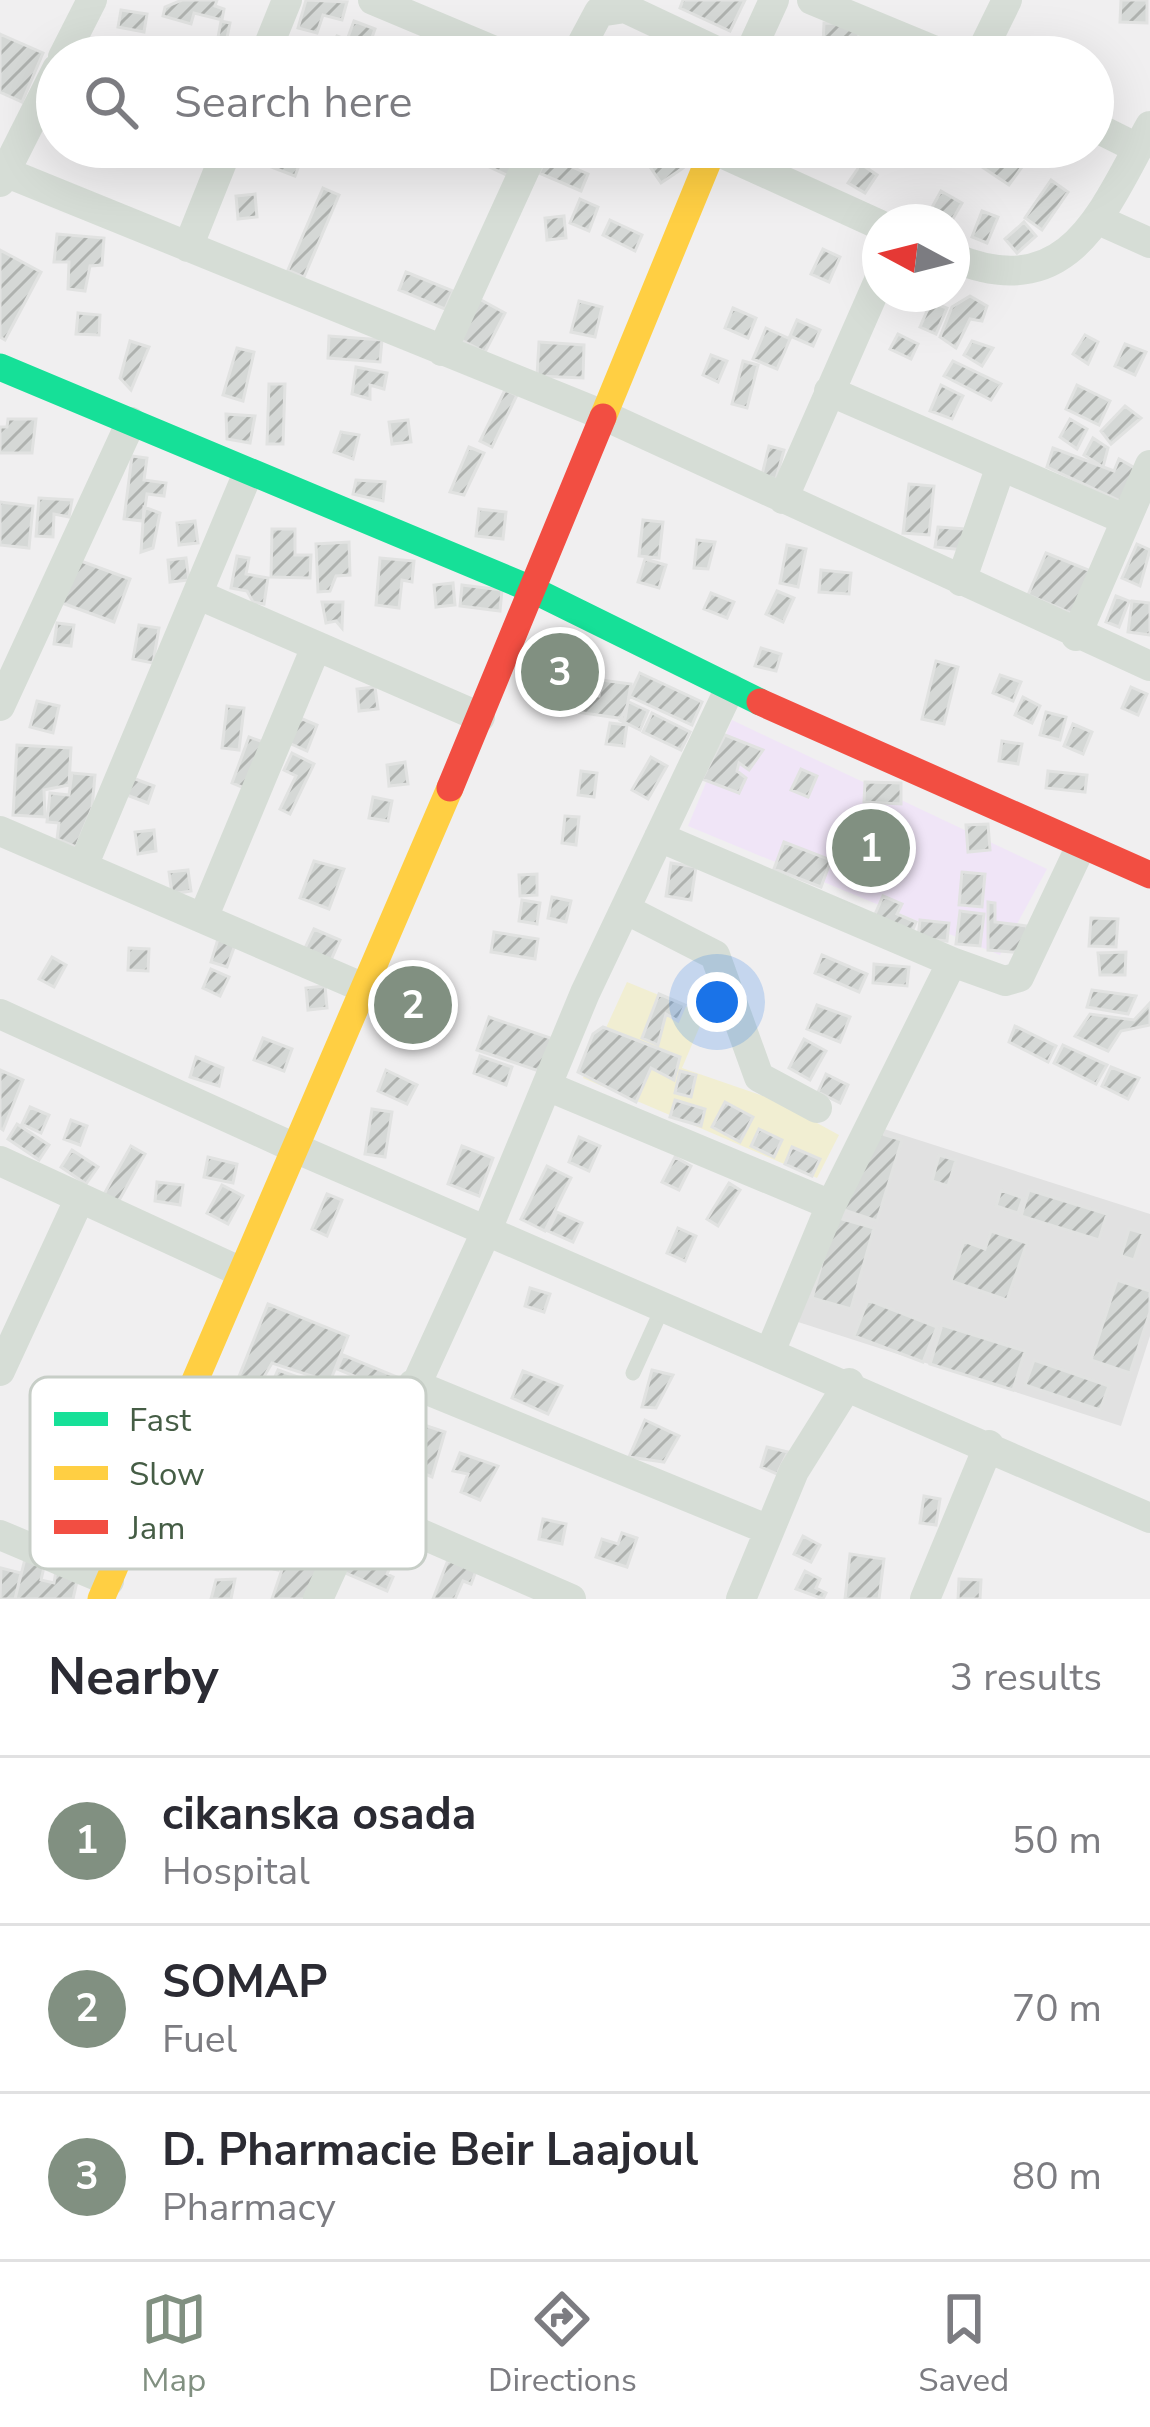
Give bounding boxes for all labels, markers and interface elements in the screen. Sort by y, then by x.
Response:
search box [36,36,1114,168]
icon: search [78,69,144,135]
text: Search here [174,72,413,133]
north arrow [862,204,970,312]
pin: 3 [521,627,599,717]
pin: 1 [832,803,910,893]
pin: 2 [374,960,452,1050]
your location [687,972,747,1032]
legend [30,1377,426,1569]
text: Fast [129,1398,192,1443]
text: Slow [129,1452,205,1497]
text: Jam [128,1506,185,1551]
text: Nearby [48,1642,219,1712]
text: 3 results [950,1651,1102,1704]
text: cikanska osada [162,1784,476,1845]
text: 1 [75,1814,99,1867]
text: 50 m [1012,1814,1102,1867]
text: Hospital [162,1845,310,1898]
text: SOMAP [162,1952,328,2013]
text: 2 [75,1982,99,2035]
text: 70 m [1012,1982,1102,2035]
text: Fuel [162,2013,237,2066]
text: D. Pharmacie Beir Laajoul [162,2120,698,2181]
text: 3 [75,2150,99,2203]
text: 80 m [1012,2150,1102,2203]
text: Pharmacy [162,2181,336,2234]
tab: Map [141,2286,207,2403]
tab: Directions [488,2286,637,2403]
tab: Saved [918,2286,1009,2403]

